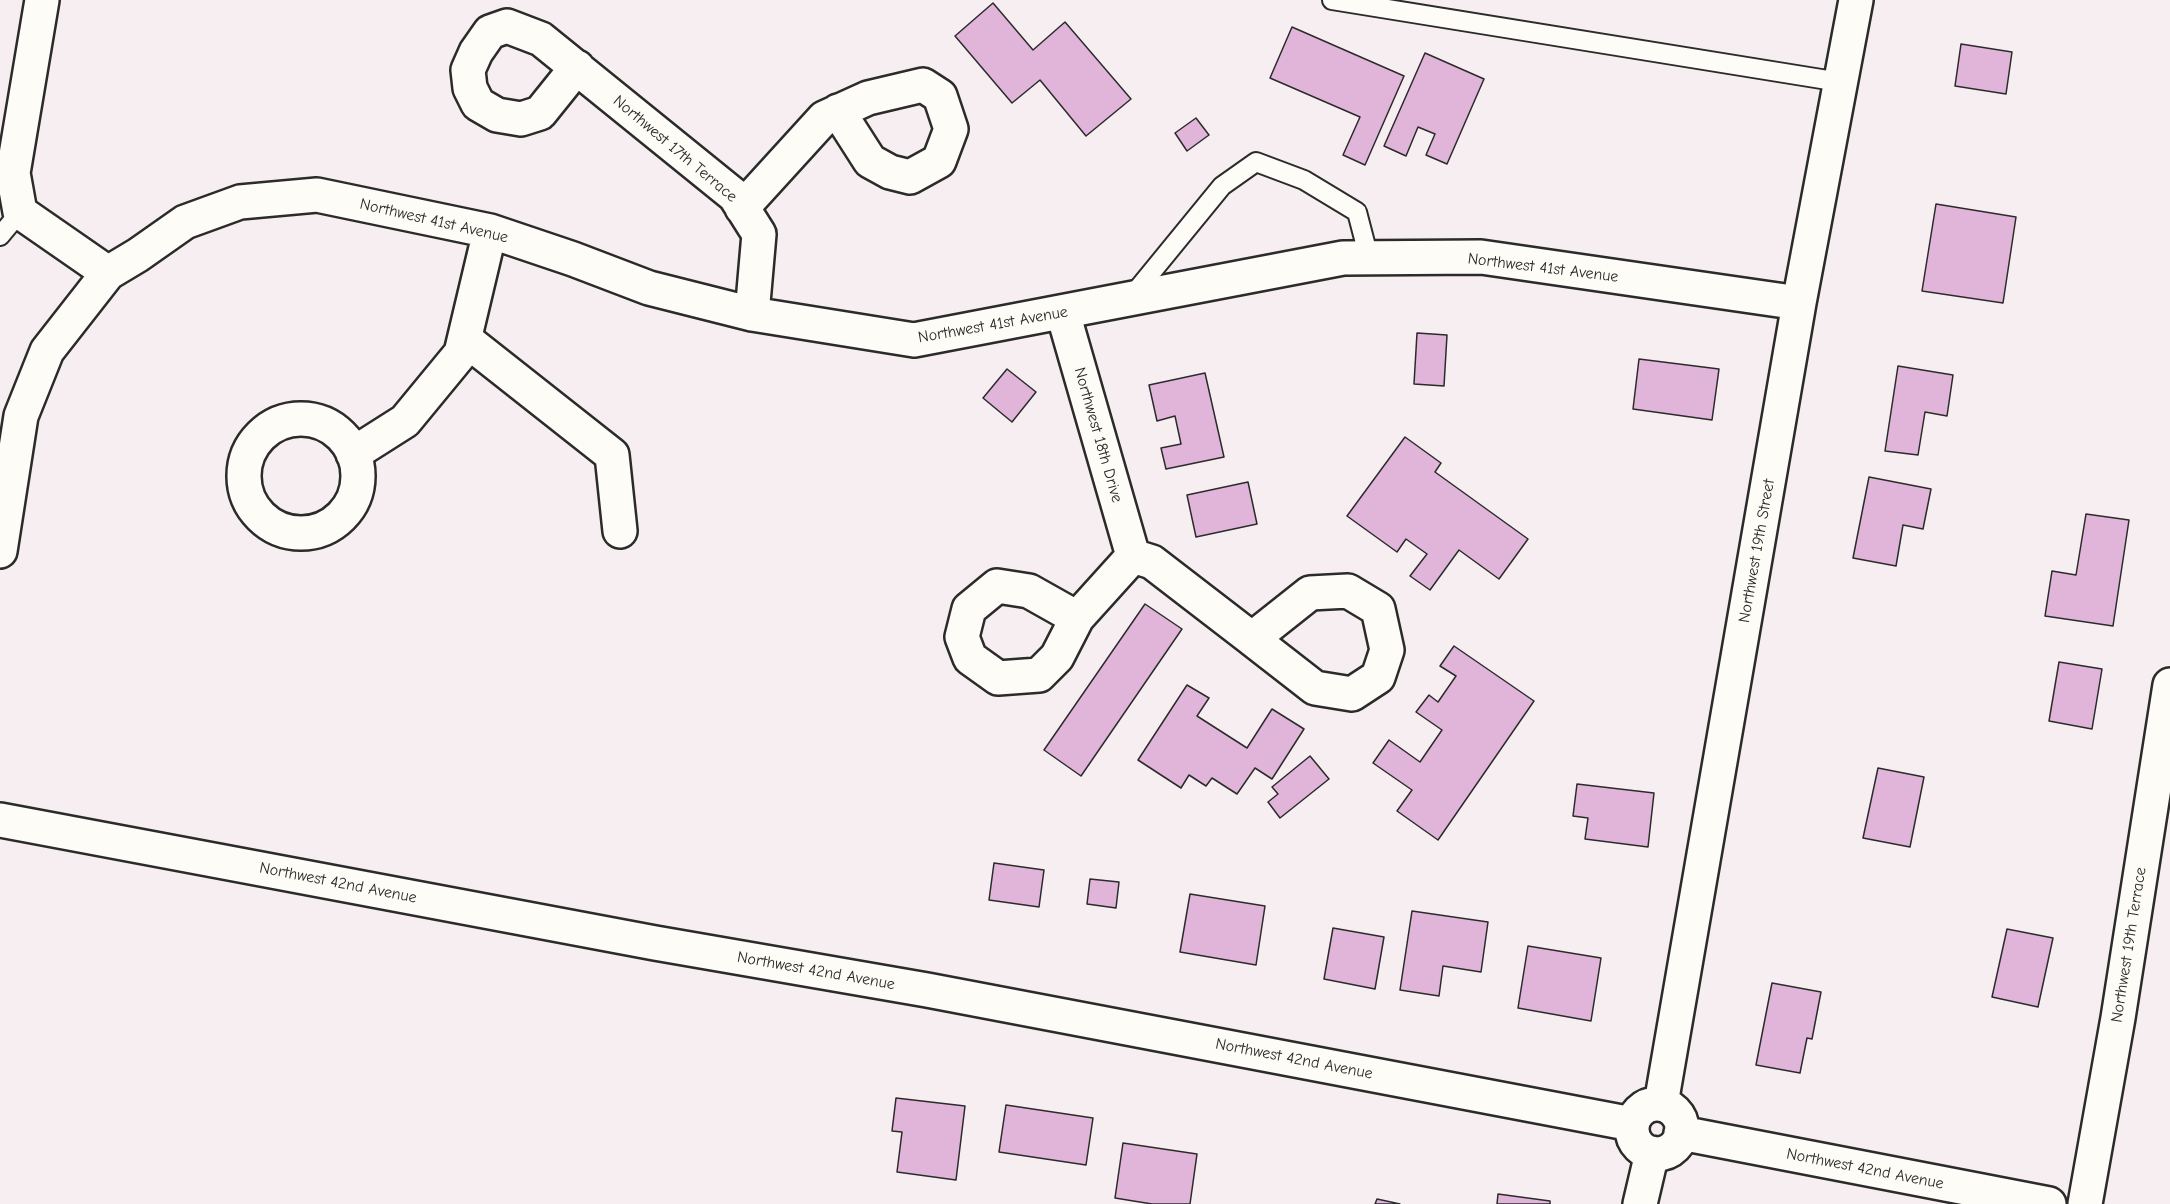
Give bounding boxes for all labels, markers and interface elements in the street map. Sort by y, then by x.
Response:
street label: Northwest 17th Terrace [609,91,741,207]
street label: Northwest 41st Avenue [358,195,510,247]
street label: Northwest 41st Avenue [1467,249,1619,287]
street label: Northwest 41st Avenue [917,302,1069,348]
street label: Northwest 18th Drive [1069,365,1127,505]
street label: Northwest 19th Street [1735,478,1779,624]
street label: Northwest 42nd Avenue [258,858,418,908]
street label: Northwest 19th Terrace [2107,866,2151,1024]
street label: Northwest 42nd Avenue [736,948,896,994]
street label: Northwest 42nd Avenue [1214,1034,1374,1084]
street label: Northwest 42nd Avenue [1785,1144,1945,1194]

